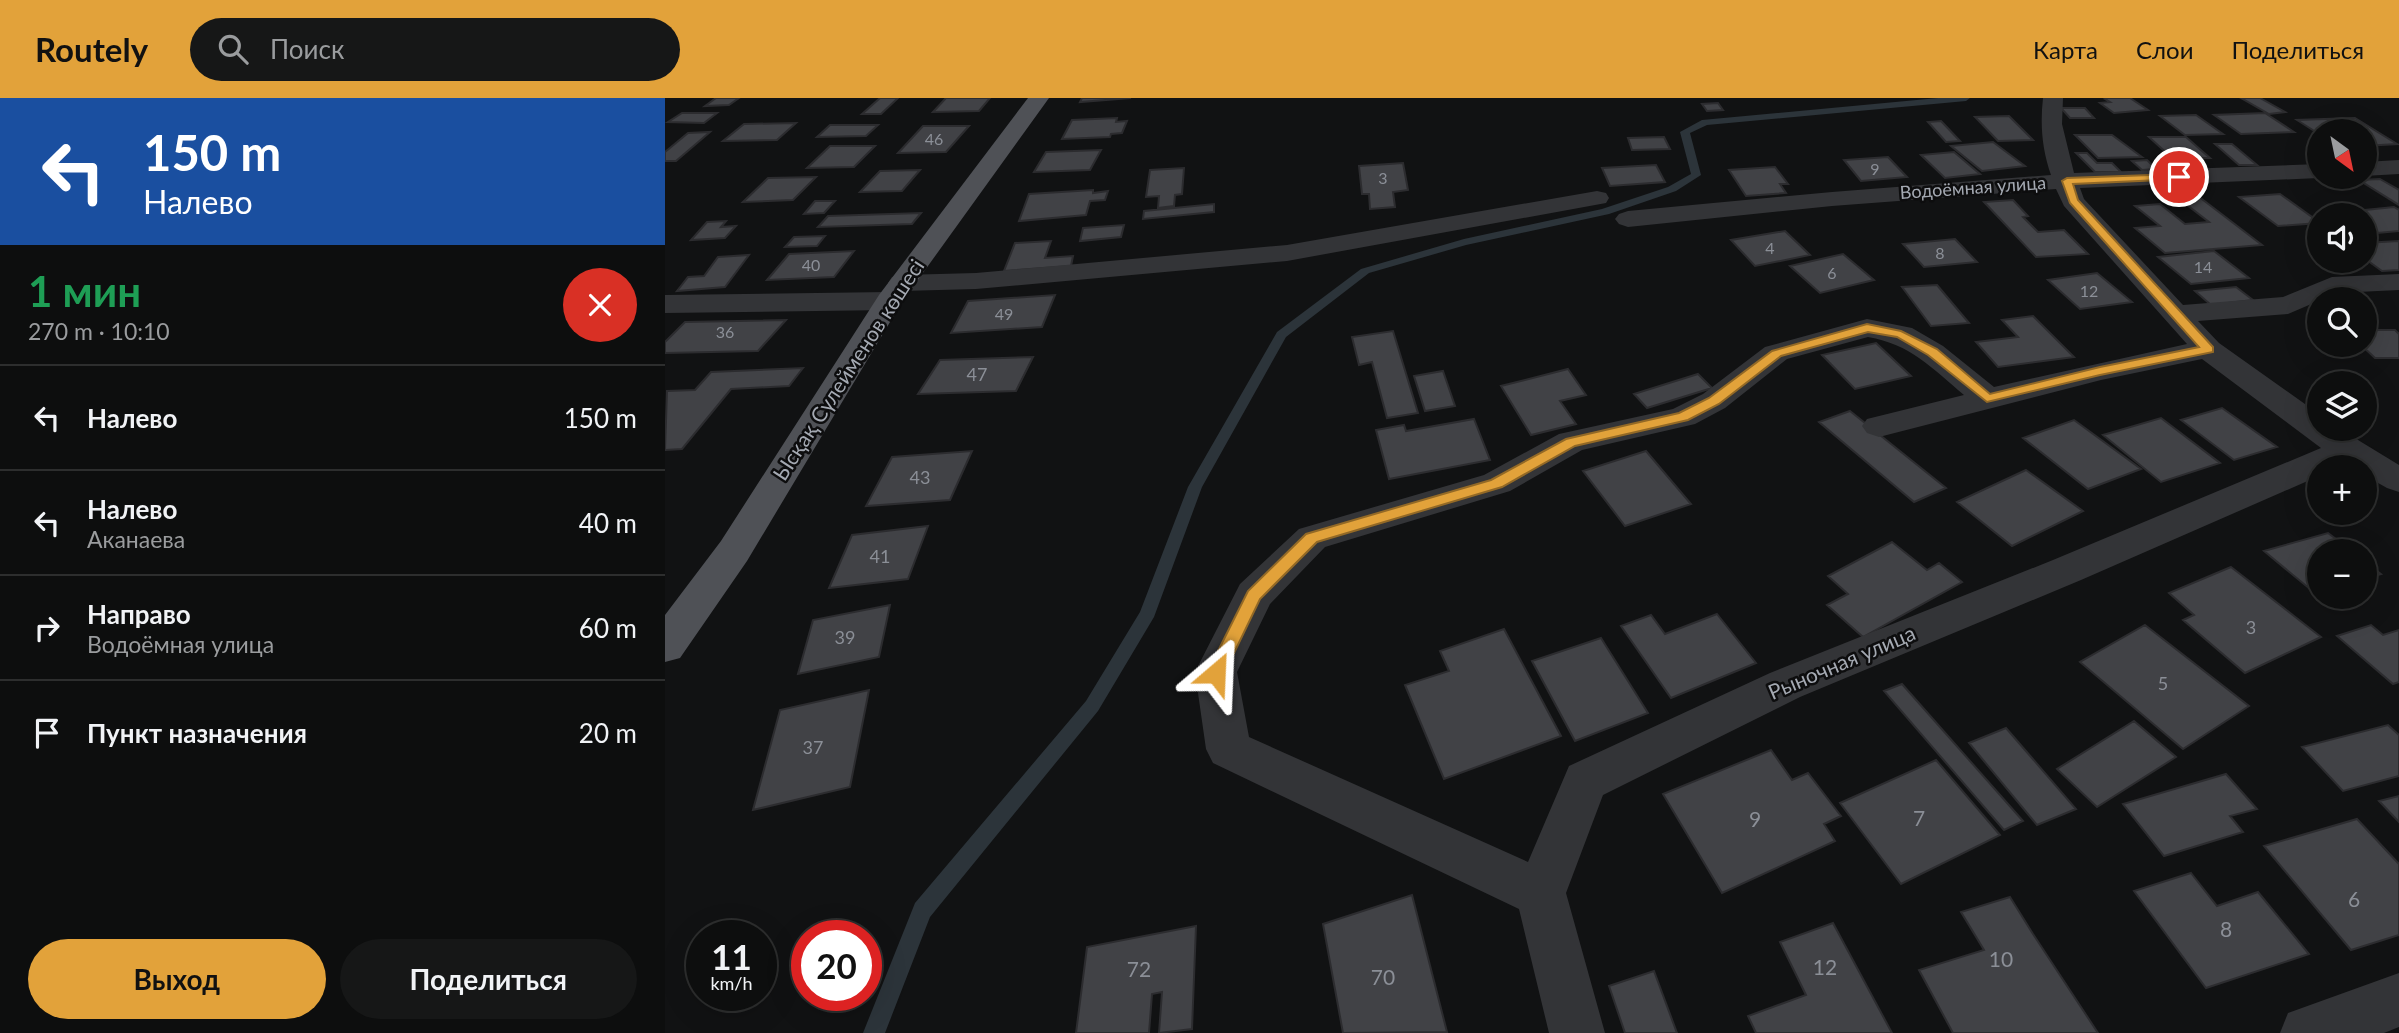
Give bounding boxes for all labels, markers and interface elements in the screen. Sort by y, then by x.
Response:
search box [190,18,680,81]
text: Routely [35,29,148,69]
icon: search [214,30,252,68]
text: Поиск [270,33,344,65]
text: Карта [2033,35,2098,64]
text: Слои [2136,35,2193,64]
text: Поделиться [2231,35,2364,64]
north arrow [2307,119,2377,189]
map controls [2307,119,2377,609]
text: 150 m [143,123,281,181]
icon: left [28,126,119,217]
house number: 46 [925,129,943,148]
pin [2149,147,2209,207]
icon: arrive [2160,158,2198,196]
house number: 9 [1870,159,1880,178]
house number: 3 [1378,168,1388,187]
street label: Водоёмная улица [1899,171,2047,203]
text: Налево [143,182,253,221]
button: sound [2307,203,2377,273]
house number: 4 [1765,238,1775,257]
house number: 8 [1935,243,1945,262]
street label: Ысқақ Сүлейменов көшесі [767,254,929,484]
house number: 40 [802,255,820,274]
house number: 14 [2194,257,2212,276]
house number: 6 [1827,263,1837,282]
text: 1 мин [28,266,141,316]
button: close [563,268,637,342]
house number: 12 [2080,281,2098,300]
button: search [2307,287,2377,357]
house number: 49 [995,304,1013,323]
text: 270 m · 10:10 [28,317,170,345]
house number: 36 [716,322,734,341]
house number: 47 [967,363,987,385]
button: layers [2307,371,2377,441]
icon: left [28,399,66,437]
text: Налево [87,402,177,434]
text: 150 m [564,402,637,434]
button: + [2307,455,2377,525]
house number: 43 [910,466,930,488]
text: Налево [87,493,177,525]
icon: left [28,504,66,542]
text: 40 m [579,507,637,539]
text: Аканаева [87,525,185,553]
button: − [2307,539,2377,609]
house number: 41 [870,545,890,567]
text: Направо [87,598,191,630]
icon: right [28,609,66,647]
text: 60 m [579,612,637,644]
house number: 3 [2246,616,2256,638]
street label: Рыночная улица [1764,619,1919,704]
house number: 39 [835,626,855,648]
text: Водоёмная улица [87,630,274,658]
position arrow [1179,636,1253,710]
house number: 5 [2158,672,2168,694]
icon: arrive [28,714,66,752]
text: Пункт назначения [87,717,307,749]
text: 20 m [579,717,637,749]
house number: 37 [803,736,823,758]
house number: 7 [1913,805,1925,830]
house number: 9 [1749,806,1761,831]
house number: 6 [2348,886,2360,911]
house number: 8 [2220,916,2232,941]
speed limit sign: 20 [791,920,882,1011]
text: 11 [711,935,752,977]
button: Выход [28,939,326,1019]
button: Поделиться [340,939,637,1019]
house number: 10 [1989,946,2013,971]
house number: 12 [1813,954,1837,979]
house number: 72 [1127,956,1151,981]
house number: 70 [1371,964,1395,989]
text: km/h [710,972,753,994]

